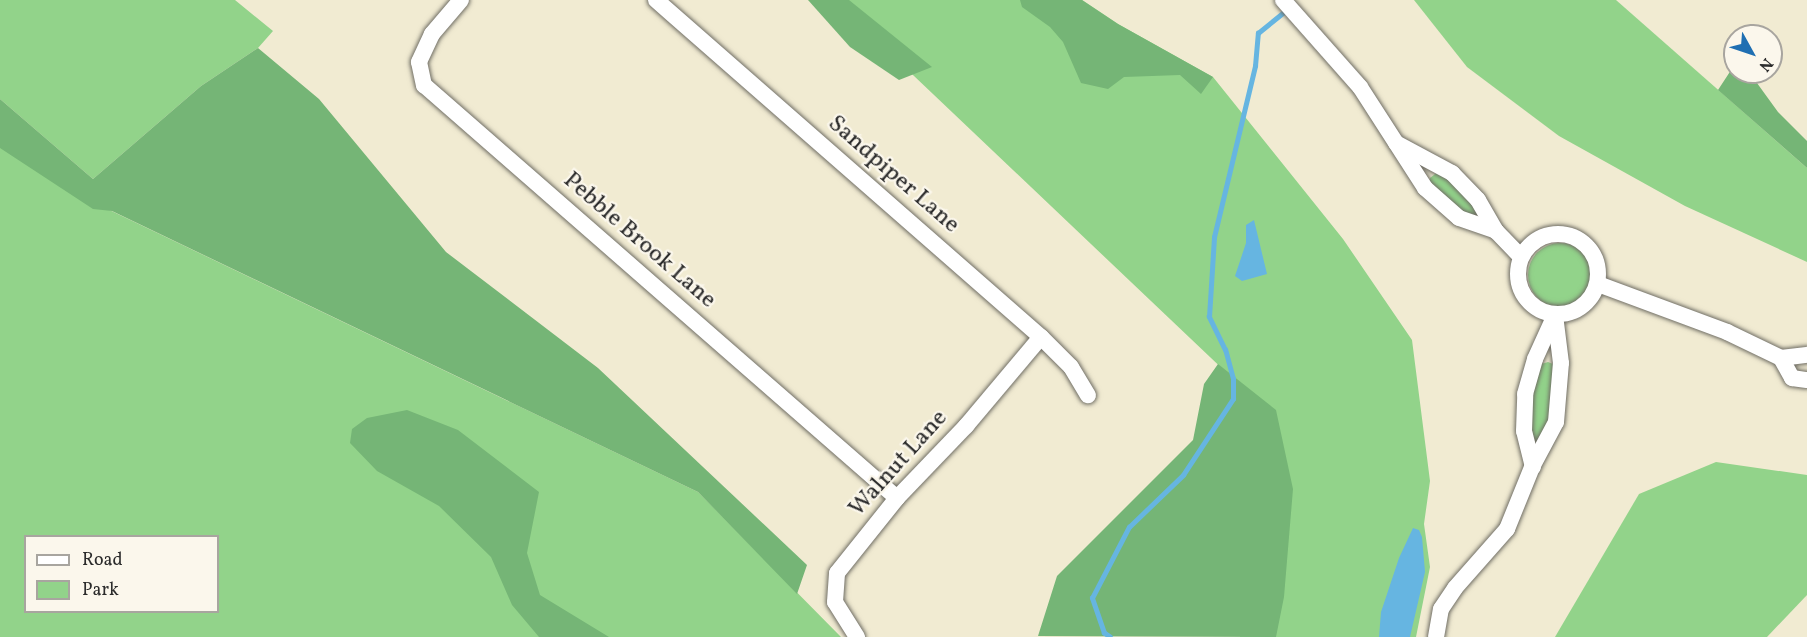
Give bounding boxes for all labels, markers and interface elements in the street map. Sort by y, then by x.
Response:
north arrow [1723,24,1783,84]
text: N [1753,53,1777,76]
street label: Sandpiper Lane [821,110,965,240]
street label: Pebble Brook Lane [557,167,721,315]
street label: Walnut Lane [844,405,954,523]
legend [24,535,219,613]
text: Road [82,548,123,573]
text: Park [82,578,119,603]

